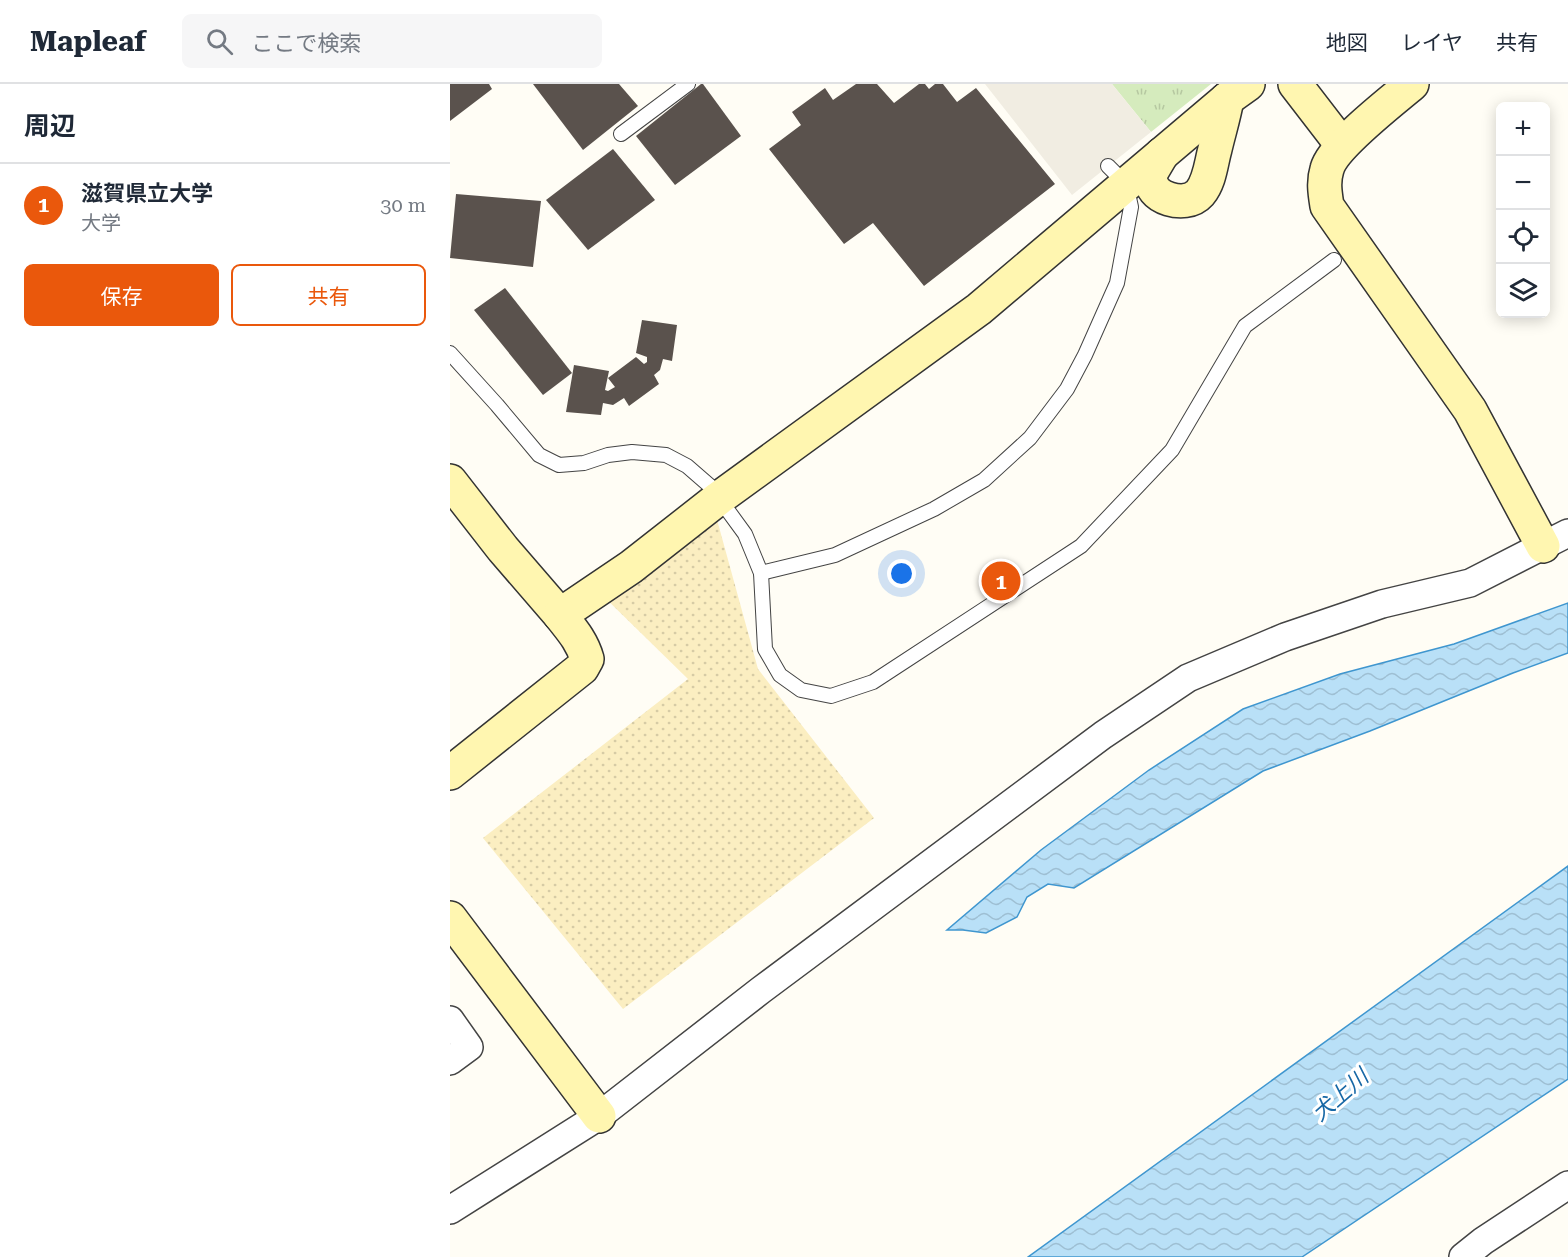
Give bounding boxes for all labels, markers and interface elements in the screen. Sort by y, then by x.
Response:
search box [182,14,602,68]
text: Mapleaf [30,25,146,58]
icon: search [203,25,236,58]
text: ここで検索 [251,31,361,56]
text: 地図 [1326,31,1368,55]
text: レイヤ [1401,31,1463,55]
text: 共有 [1496,31,1538,55]
map controls [1496,102,1550,318]
button: + [1496,102,1550,156]
text: 周辺 [24,111,76,141]
button: − [1496,156,1550,210]
text: 滋賀県立大学 [81,181,213,206]
text: 1 [38,193,49,217]
text: 30 m [380,193,426,217]
button: locate [1496,210,1550,264]
text: 大学 [81,211,121,235]
button: 保存 [24,264,219,326]
button: 共有 [231,264,426,326]
button: layers [1496,264,1550,318]
pin: 1 [982,558,1020,604]
your location [887,559,916,588]
water label: 犬上川 [1307,1063,1375,1126]

